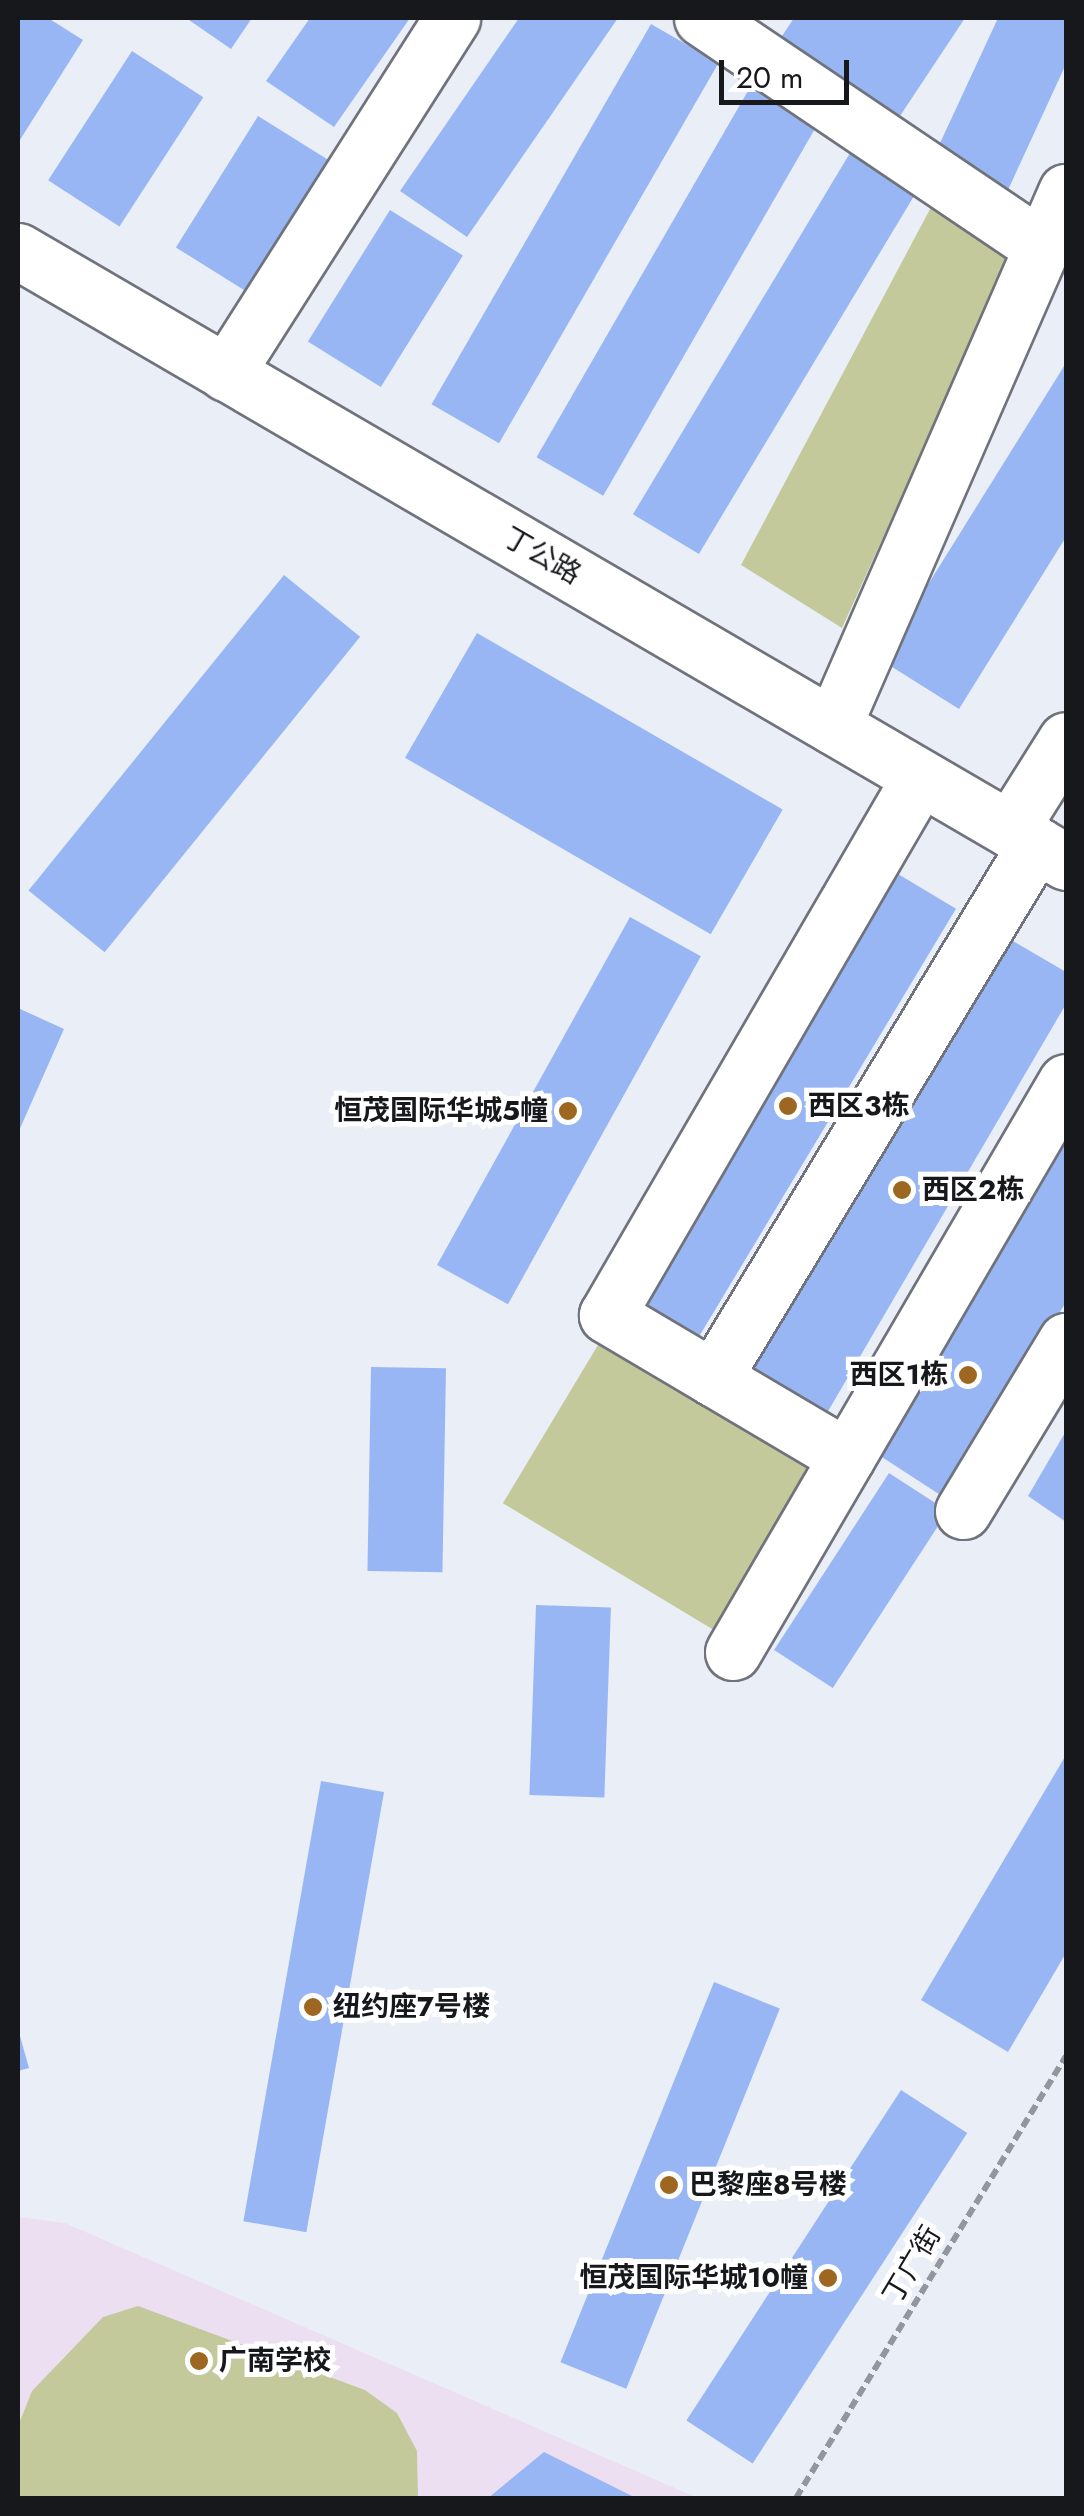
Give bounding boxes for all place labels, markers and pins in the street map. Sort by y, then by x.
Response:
place label: 西区3栋 [808,1089,909,1123]
place label: 恒茂国际华城5幢 [334,1094,548,1128]
marker: 西区3栋 [777,1095,799,1117]
marker: 恒茂国际华城5幢 [557,1100,579,1122]
place label: 西区2栋 [922,1173,1024,1207]
marker: 西区2栋 [891,1179,913,1201]
place label: 西区1栋 [850,1358,948,1392]
marker: 西区1栋 [957,1364,979,1386]
place label: 纽约座7号楼 [333,1990,490,2024]
marker: 纽约座7号楼 [302,1996,324,2018]
place label: 巴黎座8号楼 [689,2168,847,2202]
marker: 巴黎座8号楼 [658,2174,680,2196]
place label: 恒茂国际华城10幢 [579,2261,808,2295]
marker: 恒茂国际华城10幢 [817,2267,839,2289]
place label: 广南学校 [219,2344,331,2378]
marker: 广南学校 [188,2350,210,2372]

